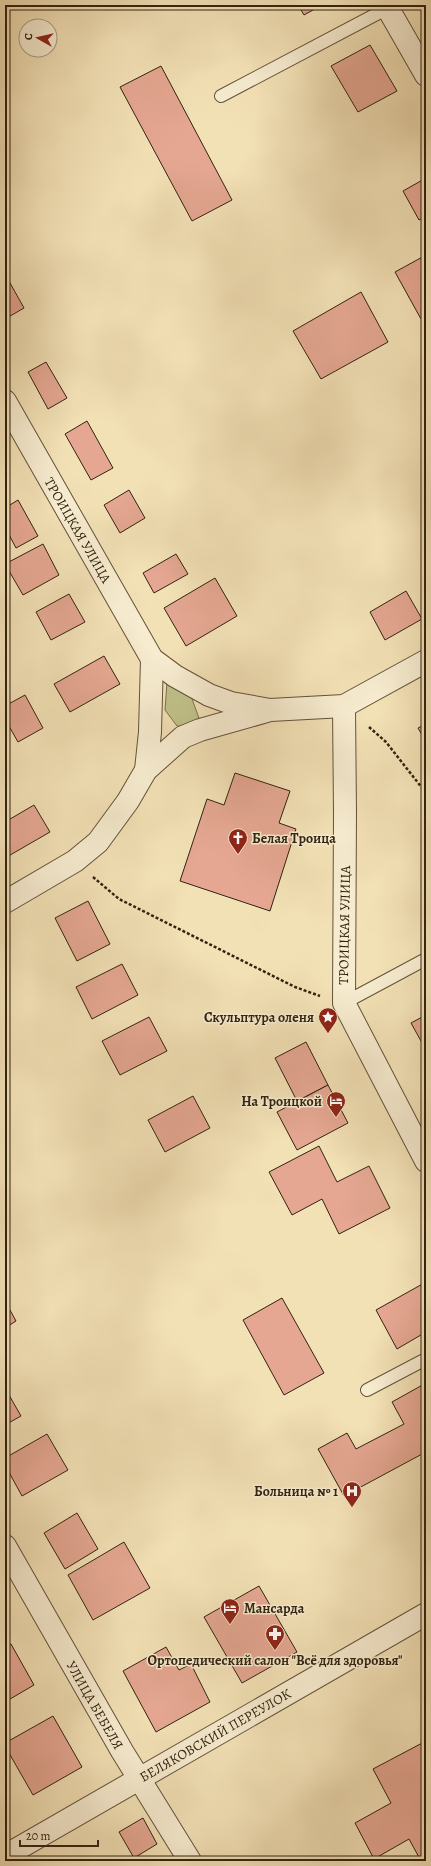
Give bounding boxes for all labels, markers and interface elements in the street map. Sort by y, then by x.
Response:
north arrow [18,18,58,58]
text: С [21,32,37,41]
street label: ТРОИЦКАЯ УЛИЦА [40,474,116,587]
church icon: Белая Троица [227,827,249,855]
place label: Белая Троица [252,829,336,848]
street label: ТРОИЦКАЯ УЛИЦА [334,864,355,985]
place icon: Скульптура оленя [317,1006,339,1034]
place label: Скульптура оленя [204,1008,314,1027]
hotel icon: На Троицкой [325,1090,347,1118]
place label: На Троицкой [241,1092,322,1111]
hospital icon: Больница № 1 [341,1480,363,1508]
place label: Больница № 1 [254,1482,338,1501]
hotel icon: Мансарда [219,1597,241,1625]
place label: Мансарда [244,1599,305,1618]
pharmacy icon: Ортопедический салон "Всё для здоровья" [264,1623,286,1651]
place label: Ортопедический салон "Всё для здоровья" [148,1651,403,1670]
street label: УЛИЦА БЕБЕЛЯ [62,1658,128,1753]
street label: БЕЛЯКОВСКИЙ ПЕРЕУЛОК [136,1684,295,1787]
scale bar [20,1822,98,1848]
text: 20 m [26,1828,50,1844]

